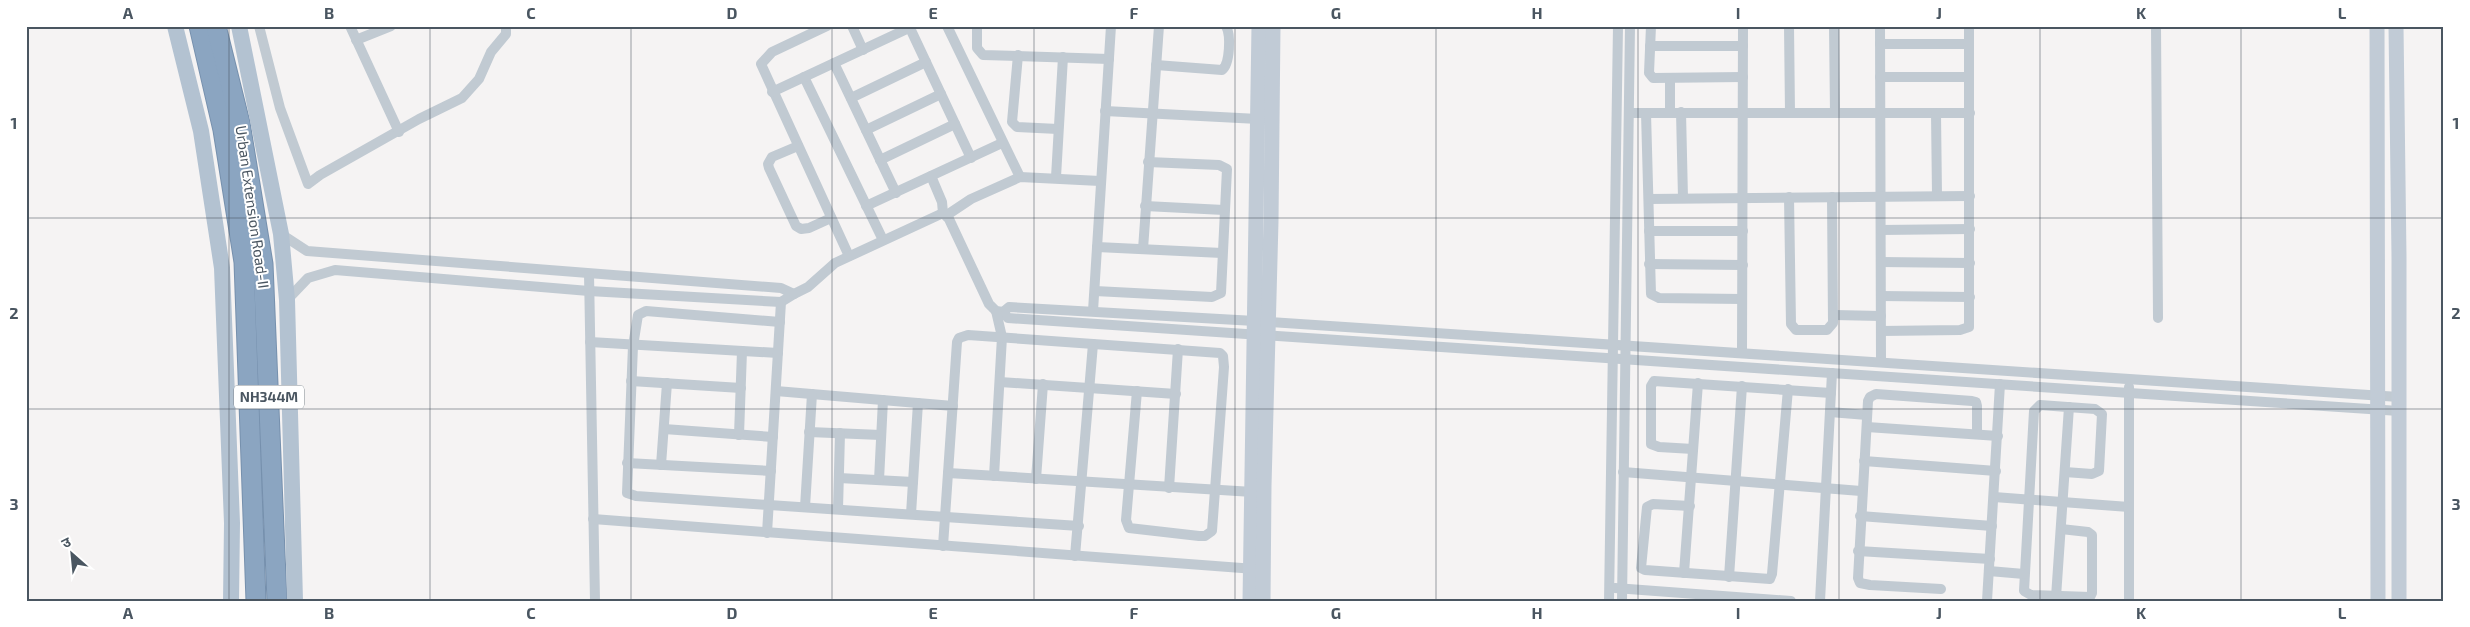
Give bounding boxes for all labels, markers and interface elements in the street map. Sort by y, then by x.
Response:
text: A [123,3,134,22]
text: B [324,3,334,22]
text: C [526,3,536,22]
text: D [727,3,738,22]
text: E [928,3,938,22]
text: F [1130,3,1139,22]
text: G [1331,3,1341,22]
text: H [1531,3,1543,22]
text: I [1736,3,1740,22]
text: J [1936,3,1942,22]
text: K [2136,3,2147,22]
text: L [2338,3,2347,22]
text: 1 [11,113,17,132]
text: 1 [2453,113,2459,132]
street label: Urban Extension Road-II [233,124,273,290]
text: 2 [9,303,19,322]
text: 2 [2451,303,2461,322]
road number: NH344M [234,386,304,408]
text: 3 [9,494,19,513]
text: 3 [2451,494,2461,513]
north arrow [48,530,98,580]
text: उ [58,532,74,551]
text: A [123,603,134,622]
text: B [324,603,334,622]
text: C [526,603,536,622]
text: D [727,603,738,622]
text: E [928,603,938,622]
text: F [1130,603,1139,622]
text: G [1331,603,1341,622]
text: H [1531,603,1543,622]
text: I [1736,603,1740,622]
text: J [1936,603,1942,622]
text: K [2136,603,2147,622]
text: L [2338,603,2347,622]

